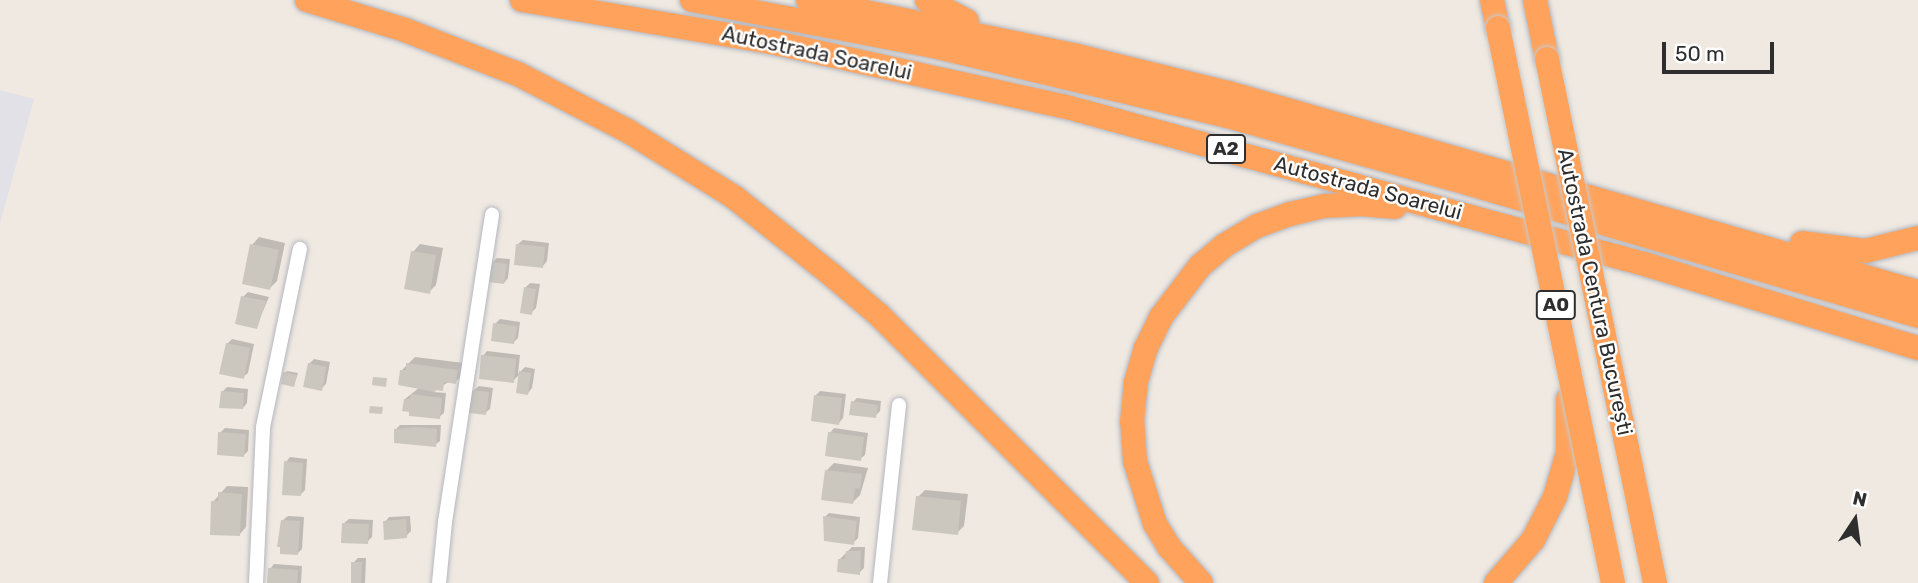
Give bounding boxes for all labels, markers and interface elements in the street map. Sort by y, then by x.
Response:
street label: Autostrada Soarelui [720,21,914,85]
scale bar [1666,28,1778,72]
text: 50 m [1675,41,1725,66]
road number: A2 [1205,134,1247,164]
street label: Autostrada Centura București [1552,146,1638,438]
street label: Autostrada Soarelui [1271,151,1465,225]
road number: A0 [1535,290,1577,320]
north arrow [1820,485,1890,555]
text: N [1851,486,1869,512]

